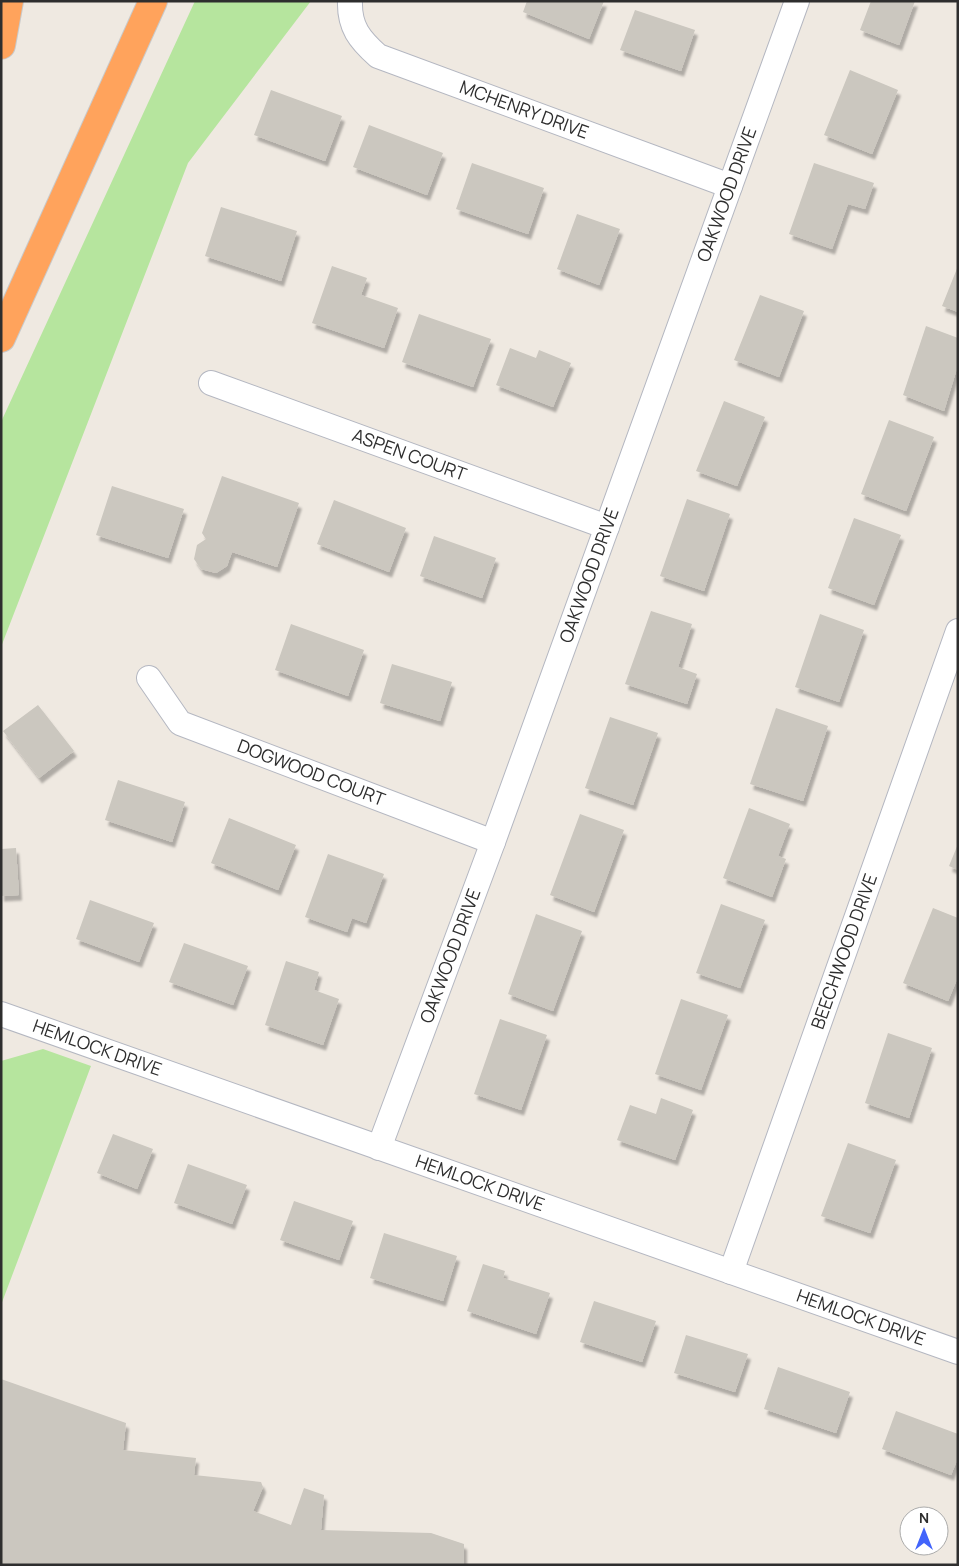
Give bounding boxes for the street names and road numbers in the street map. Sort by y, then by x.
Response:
street label: MCHENRY DRIVE [457,74,592,144]
street label: OAKWOOD DRIVE [691,123,761,265]
street label: ASPEN COURT [349,422,470,486]
street label: OAKWOOD DRIVE [553,504,624,646]
street label: DOGWOOD COURT [234,733,389,811]
street label: BEECHWOOD DRIVE [805,870,882,1032]
street label: OAKWOOD DRIVE [414,885,486,1026]
street label: HEMLOCK DRIVE [30,1013,165,1081]
street label: HEMLOCK DRIVE [413,1148,548,1216]
street label: HEMLOCK DRIVE [794,1283,929,1351]

